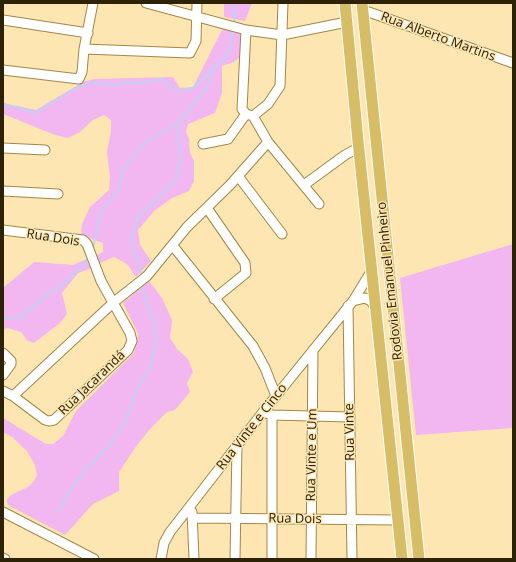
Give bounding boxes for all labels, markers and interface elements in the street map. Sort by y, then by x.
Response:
street label: Rua Alberto Martins [379,9,497,65]
street label: Rodovia Emanuel Pinheiro [374,201,406,361]
street label: Rua Dois [25,226,81,250]
street label: Rua Jacarandá [55,347,129,419]
street label: Rua Vinte e Cinco [214,381,290,473]
street label: Rua Vinte [342,403,358,461]
street label: Rua Vinte e Um [303,408,321,502]
street label: Rua Dois [268,511,322,527]

